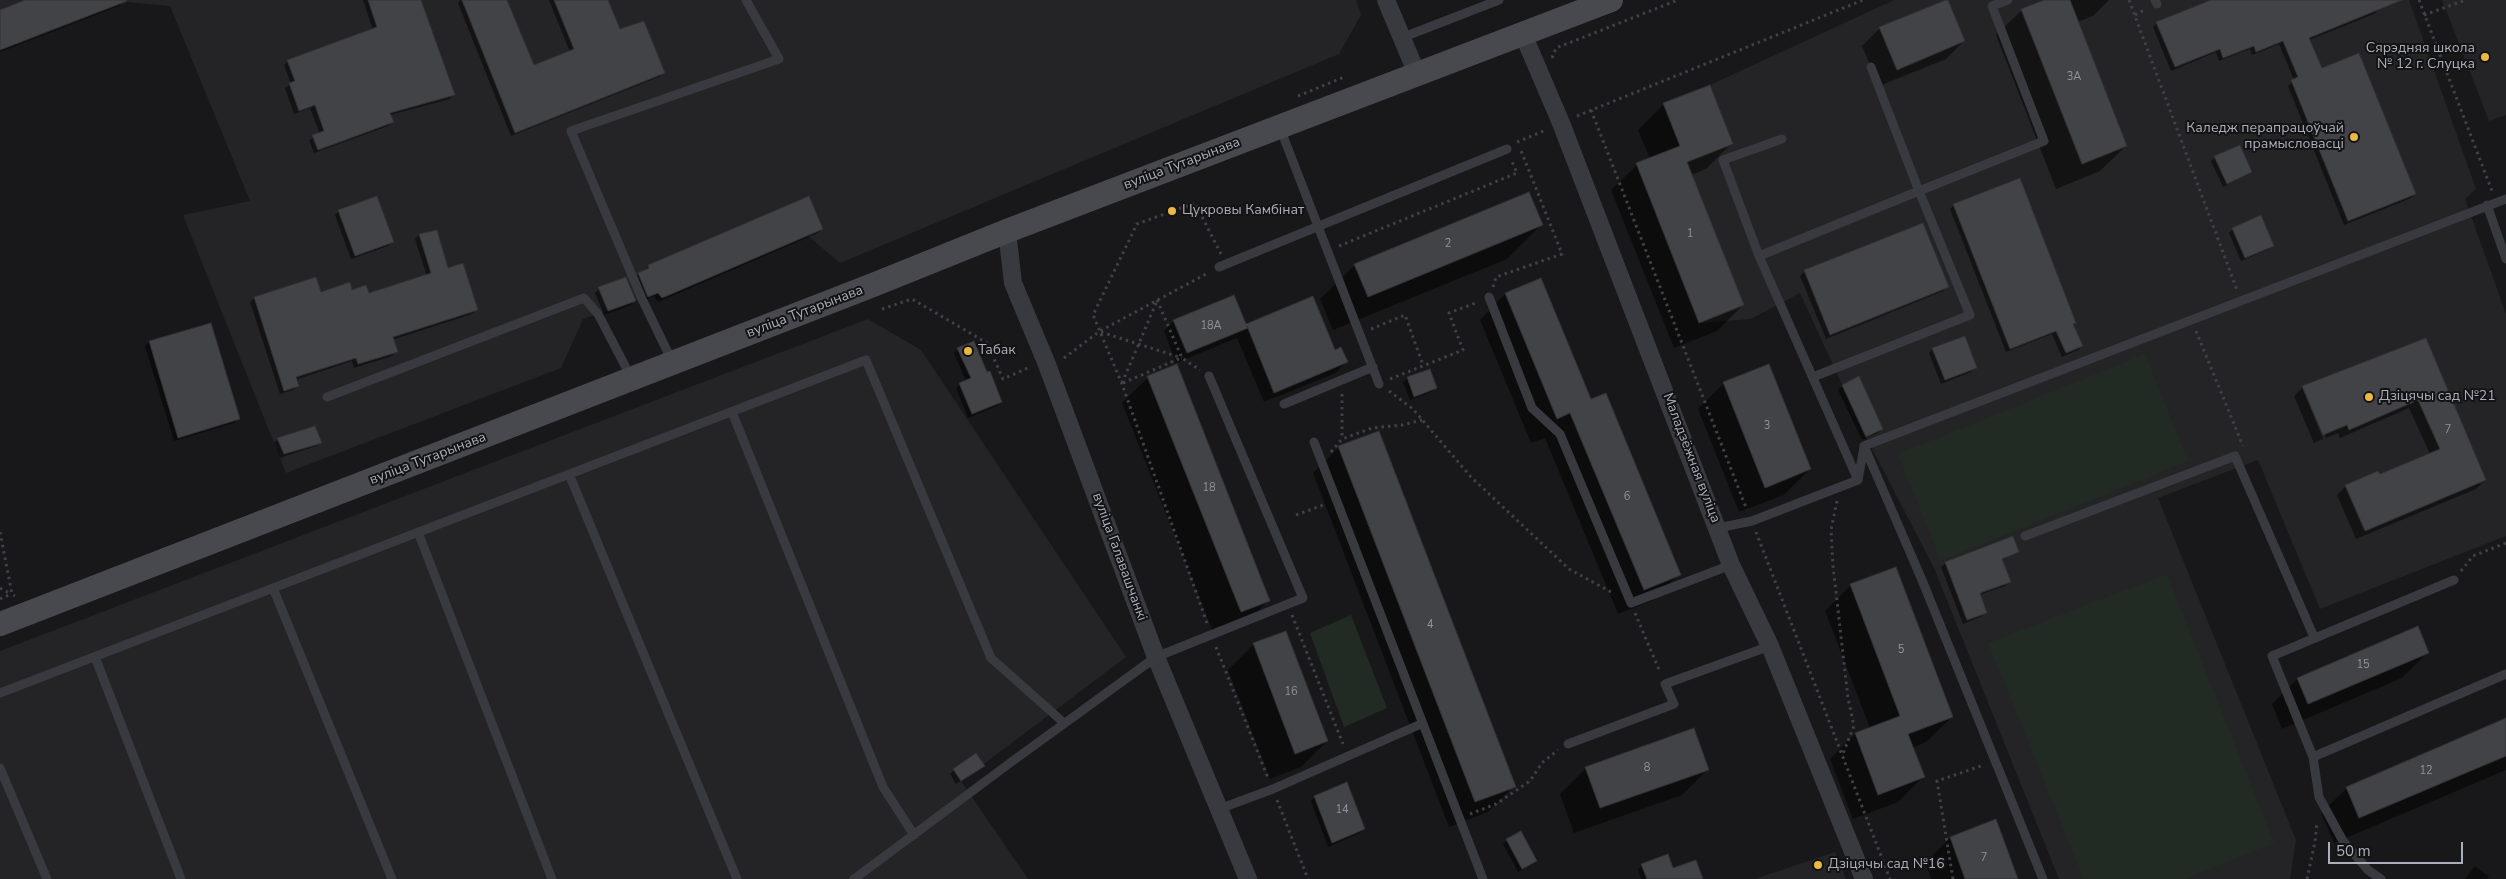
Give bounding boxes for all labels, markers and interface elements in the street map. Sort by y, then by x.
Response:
place label: Сярэдняя школа № 12 г. Слуцка [2366,41,2475,74]
marker: Сярэдняя школа № 12 г. Слуцка [2479,51,2491,63]
house number: 3А [2067,70,2081,84]
place label: Каледж перапрацоўчай прамысловасці [2186,121,2344,154]
marker: Каледж перапрацоўчай прамысловасці [2348,131,2360,143]
street label: вуліца Тутарынава [1121,134,1243,194]
place label: Цукровы Камбінат [1182,203,1304,219]
marker: Цукровы Камбінат [1166,205,1178,217]
house number: 1 [1687,227,1693,241]
house number: 2 [1445,237,1451,251]
street label: вуліца Тутарынава [744,282,866,342]
house number: 18А [1200,319,1222,333]
place label: Табак [978,343,1016,359]
marker: Табак [962,345,974,357]
place label: Дзіцячы сад №21 [2379,389,2496,405]
street label: Маладзёжная вуліца [1658,391,1724,525]
marker: Дзіцячы сад №21 [2363,391,2375,403]
house number: 3 [1764,419,1770,433]
house number: 7 [2445,423,2451,437]
street label: вуліца Тутарынава [367,429,489,489]
house number: 18 [1202,481,1216,495]
house number: 6 [1624,490,1630,504]
street label: вуліца Галавашчанкі [1088,491,1150,623]
house number: 4 [1427,618,1433,632]
house number: 5 [1898,643,1904,657]
house number: 15 [2356,658,2370,672]
house number: 16 [1284,685,1298,699]
house number: 8 [1644,761,1650,775]
house number: 12 [2419,764,2433,778]
house number: 14 [1335,803,1349,817]
scale bar [2331,832,2466,864]
text: 50 m [2336,841,2371,861]
house number: 7 [1981,851,1987,865]
place label: Дзіцячы сад №16 [1828,857,1945,873]
marker: Дзіцячы сад №16 [1812,859,1824,871]

